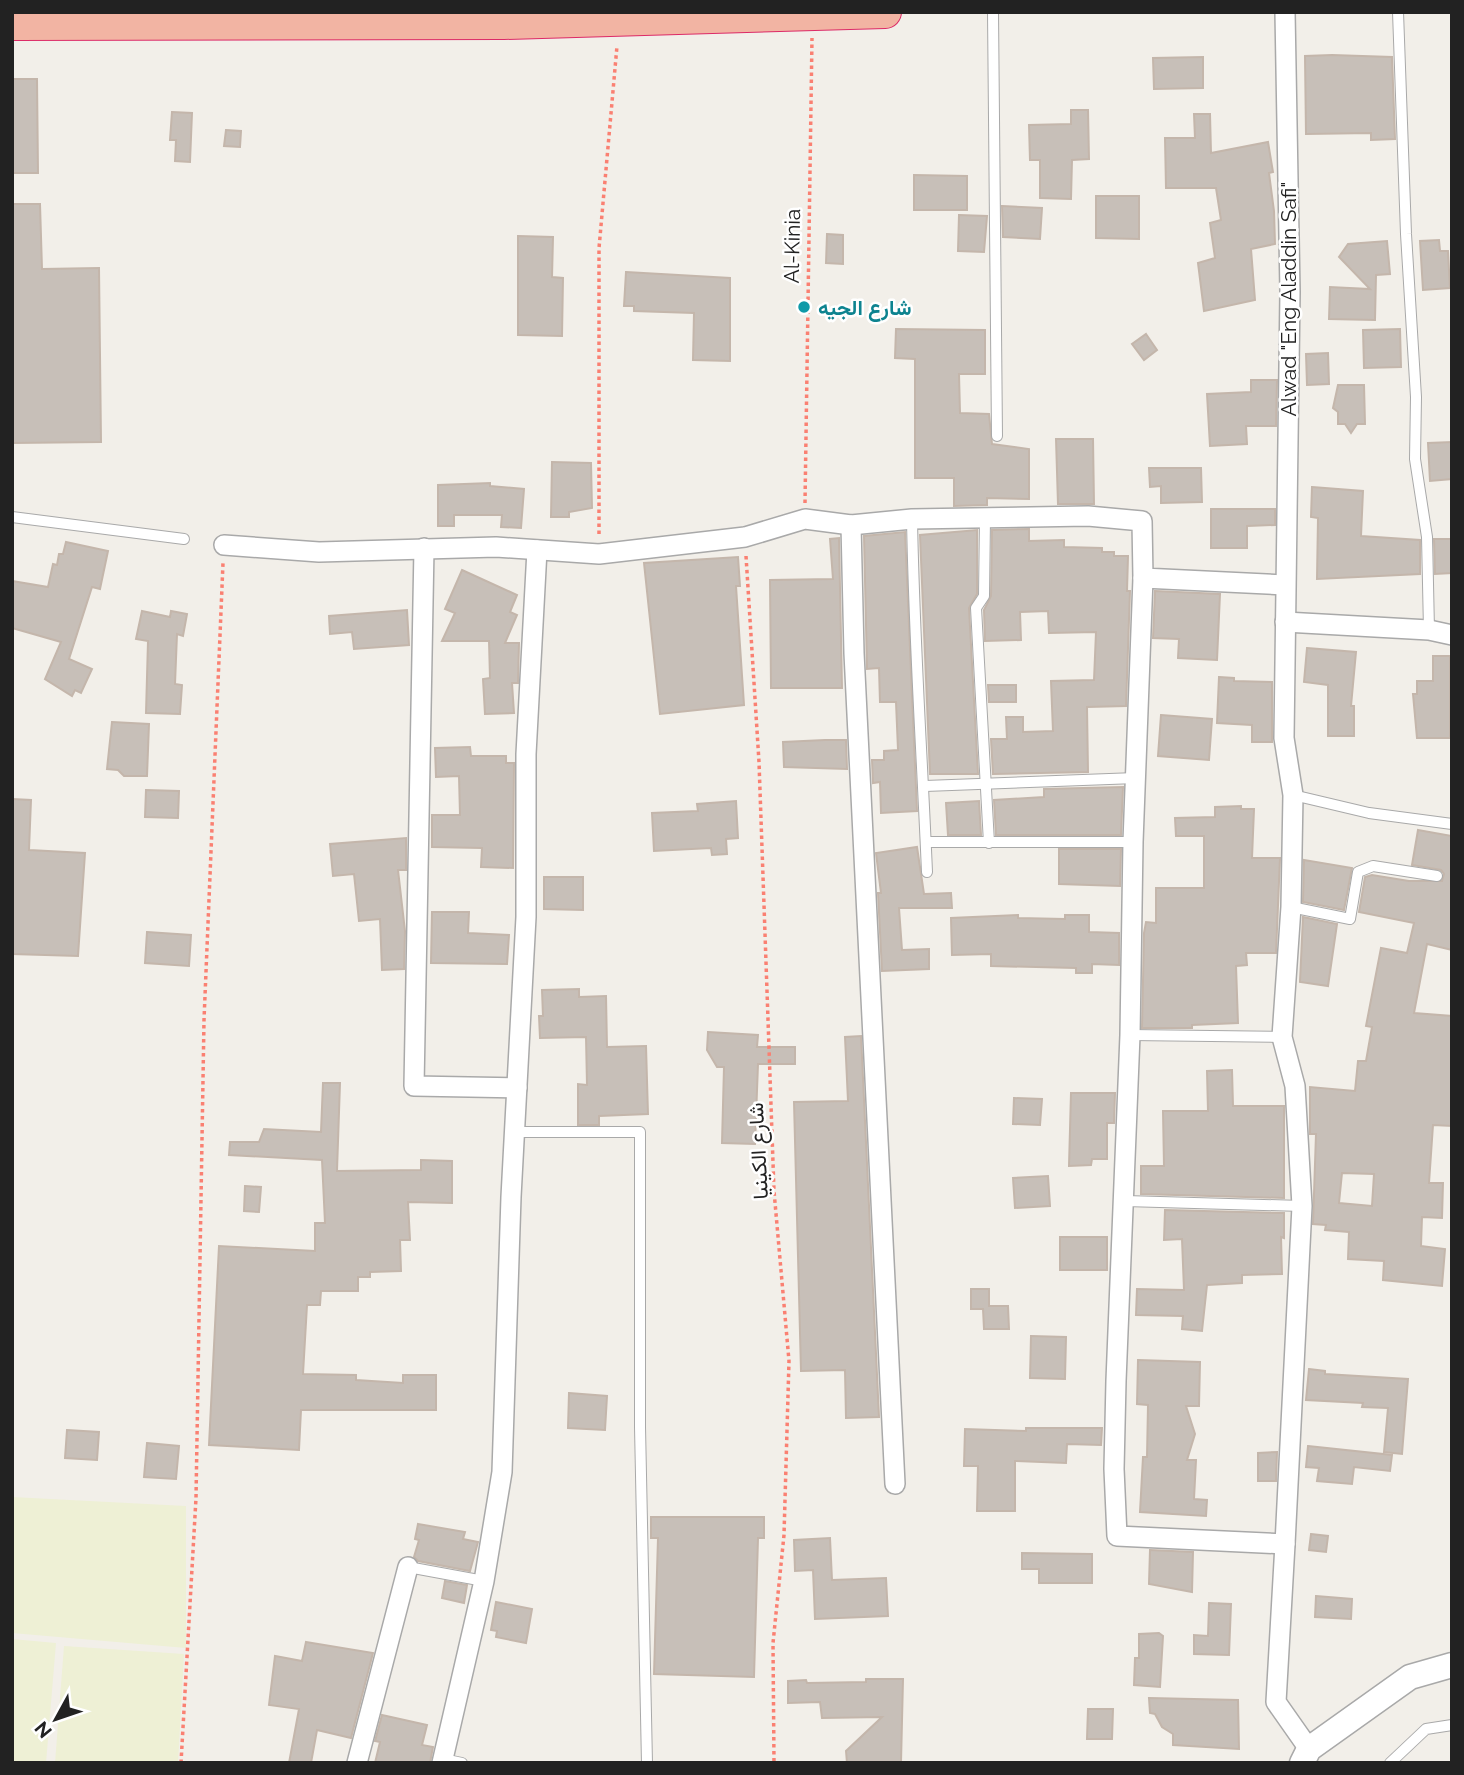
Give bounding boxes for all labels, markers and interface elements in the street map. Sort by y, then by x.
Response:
street label: Alwad "Eng Aladdin Safi" [1276,182,1301,417]
street label: Al-Kinia [779,208,805,284]
place label: شارع الجيه [818,295,911,322]
marker: شارع الجيه [796,299,812,315]
street label: شارع الكينيا [743,1102,775,1200]
north arrow [21,1684,91,1754]
text: N [30,1717,56,1743]

